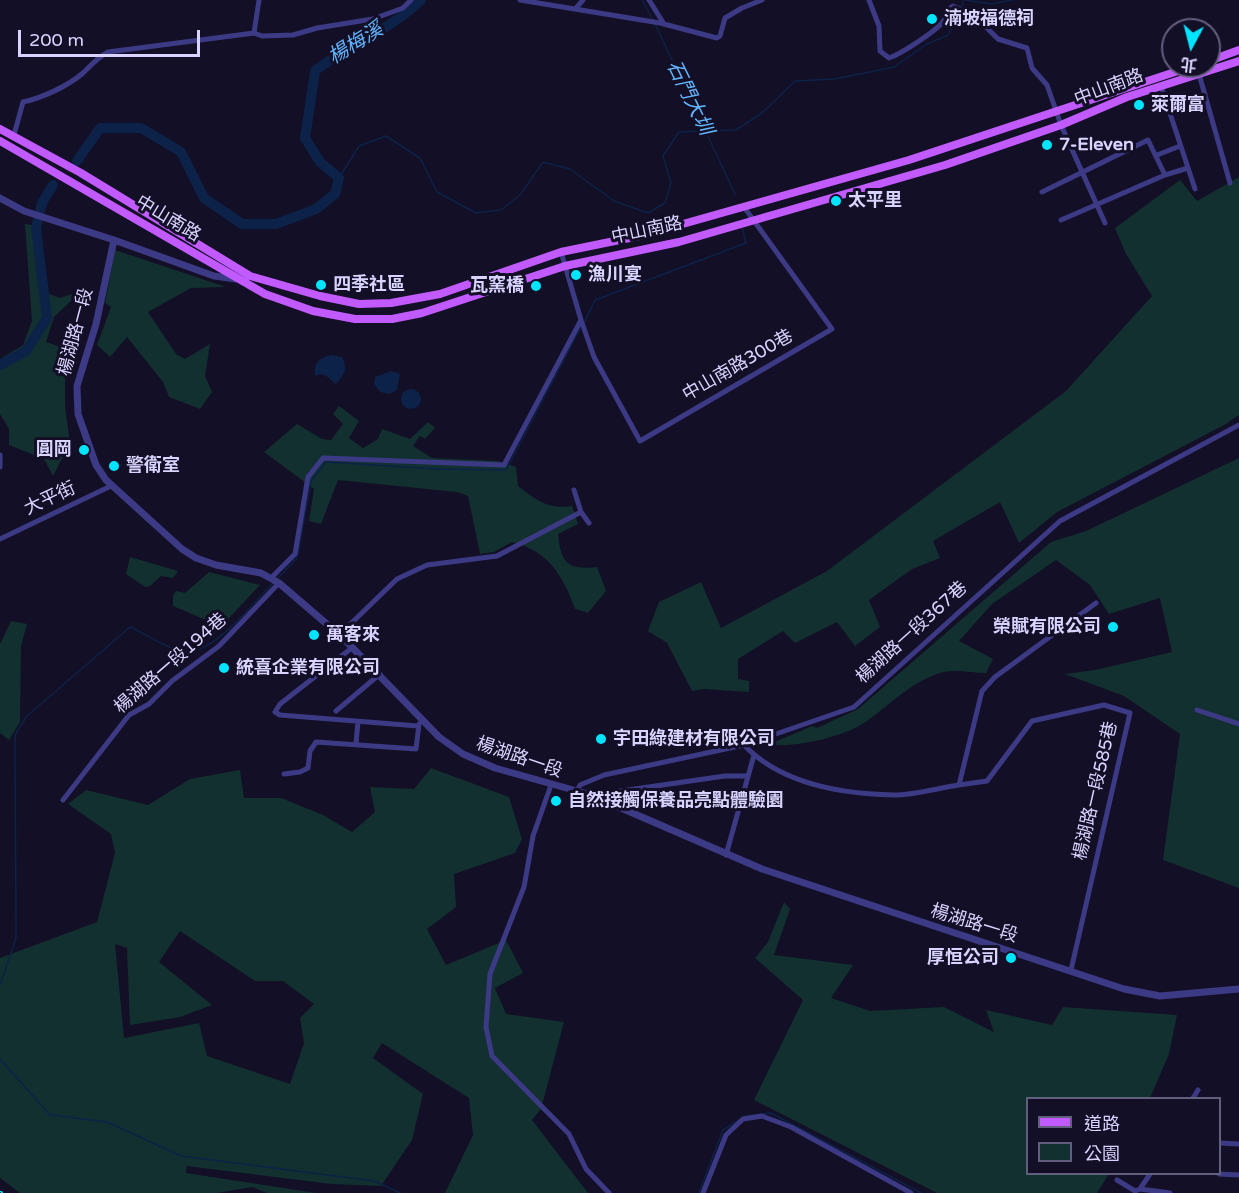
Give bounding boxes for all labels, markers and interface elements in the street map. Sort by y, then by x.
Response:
place label: 湳坡福德祠 [944,8,1034,30]
marker: 湳坡福德祠 [925,12,939,26]
scale bar [21,18,202,56]
water label: 楊梅溪 [324,18,388,70]
north arrow [1161,18,1221,78]
text: 200 m [29,29,84,51]
text: 北 [1180,53,1198,75]
water label: 石門大圳 [661,57,717,139]
street label: 中山南路 [1072,65,1146,111]
place label: 萊爾富 [1151,94,1205,116]
marker: 萊爾富 [1132,98,1146,112]
place label: 7-Eleven [1059,134,1134,156]
marker: 7-Eleven [1040,138,1054,152]
place label: 太平里 [848,190,902,212]
street label: 中山南路 [132,191,204,247]
marker: 太平里 [829,194,843,208]
street label: 中山南路 [610,213,684,249]
place label: 漁川宴 [588,264,642,286]
marker: 漁川宴 [569,268,583,282]
place label: 四季社區 [333,274,405,296]
place label: 瓦窯橋 [470,275,524,297]
marker: 四季社區 [314,278,328,292]
marker: 瓦窯橋 [529,279,543,293]
street label: 楊湖路一段 [54,286,98,378]
street label: 中山南路300巷 [679,326,797,406]
place label: 圓岡 [36,439,72,461]
marker: 圓岡 [77,443,91,457]
place label: 警衛室 [126,455,180,477]
marker: 警衛室 [107,459,121,473]
street label: 大平街 [21,478,79,520]
street label: 楊湖路一段367巷 [852,577,972,689]
street label: 楊湖路一段194巷 [110,609,232,719]
place label: 榮賦有限公司 [993,616,1101,638]
marker: 榮賦有限公司 [1106,620,1120,634]
place label: 萬客來 [326,624,380,646]
marker: 萬客來 [307,628,321,642]
place label: 統喜企業有限公司 [236,657,380,679]
marker: 統喜企業有限公司 [217,661,231,675]
street label: 楊湖路一段585巷 [1070,719,1122,863]
place label: 宇田綠建材有限公司 [613,728,775,750]
marker: 宇田綠建材有限公司 [594,732,608,746]
street label: 楊湖路一段 [473,733,565,783]
place label: 自然接觸保養品亮點體驗園 [568,790,784,812]
marker: 自然接觸保養品亮點體驗園 [549,794,563,808]
street label: 楊湖路一段 [928,901,1020,947]
place label: 厚恒公司 [927,947,999,969]
marker: 厚恒公司 [1004,951,1018,965]
legend [1026,1097,1221,1175]
text: 道路 [1084,1113,1120,1135]
text: 公園 [1084,1143,1120,1165]

